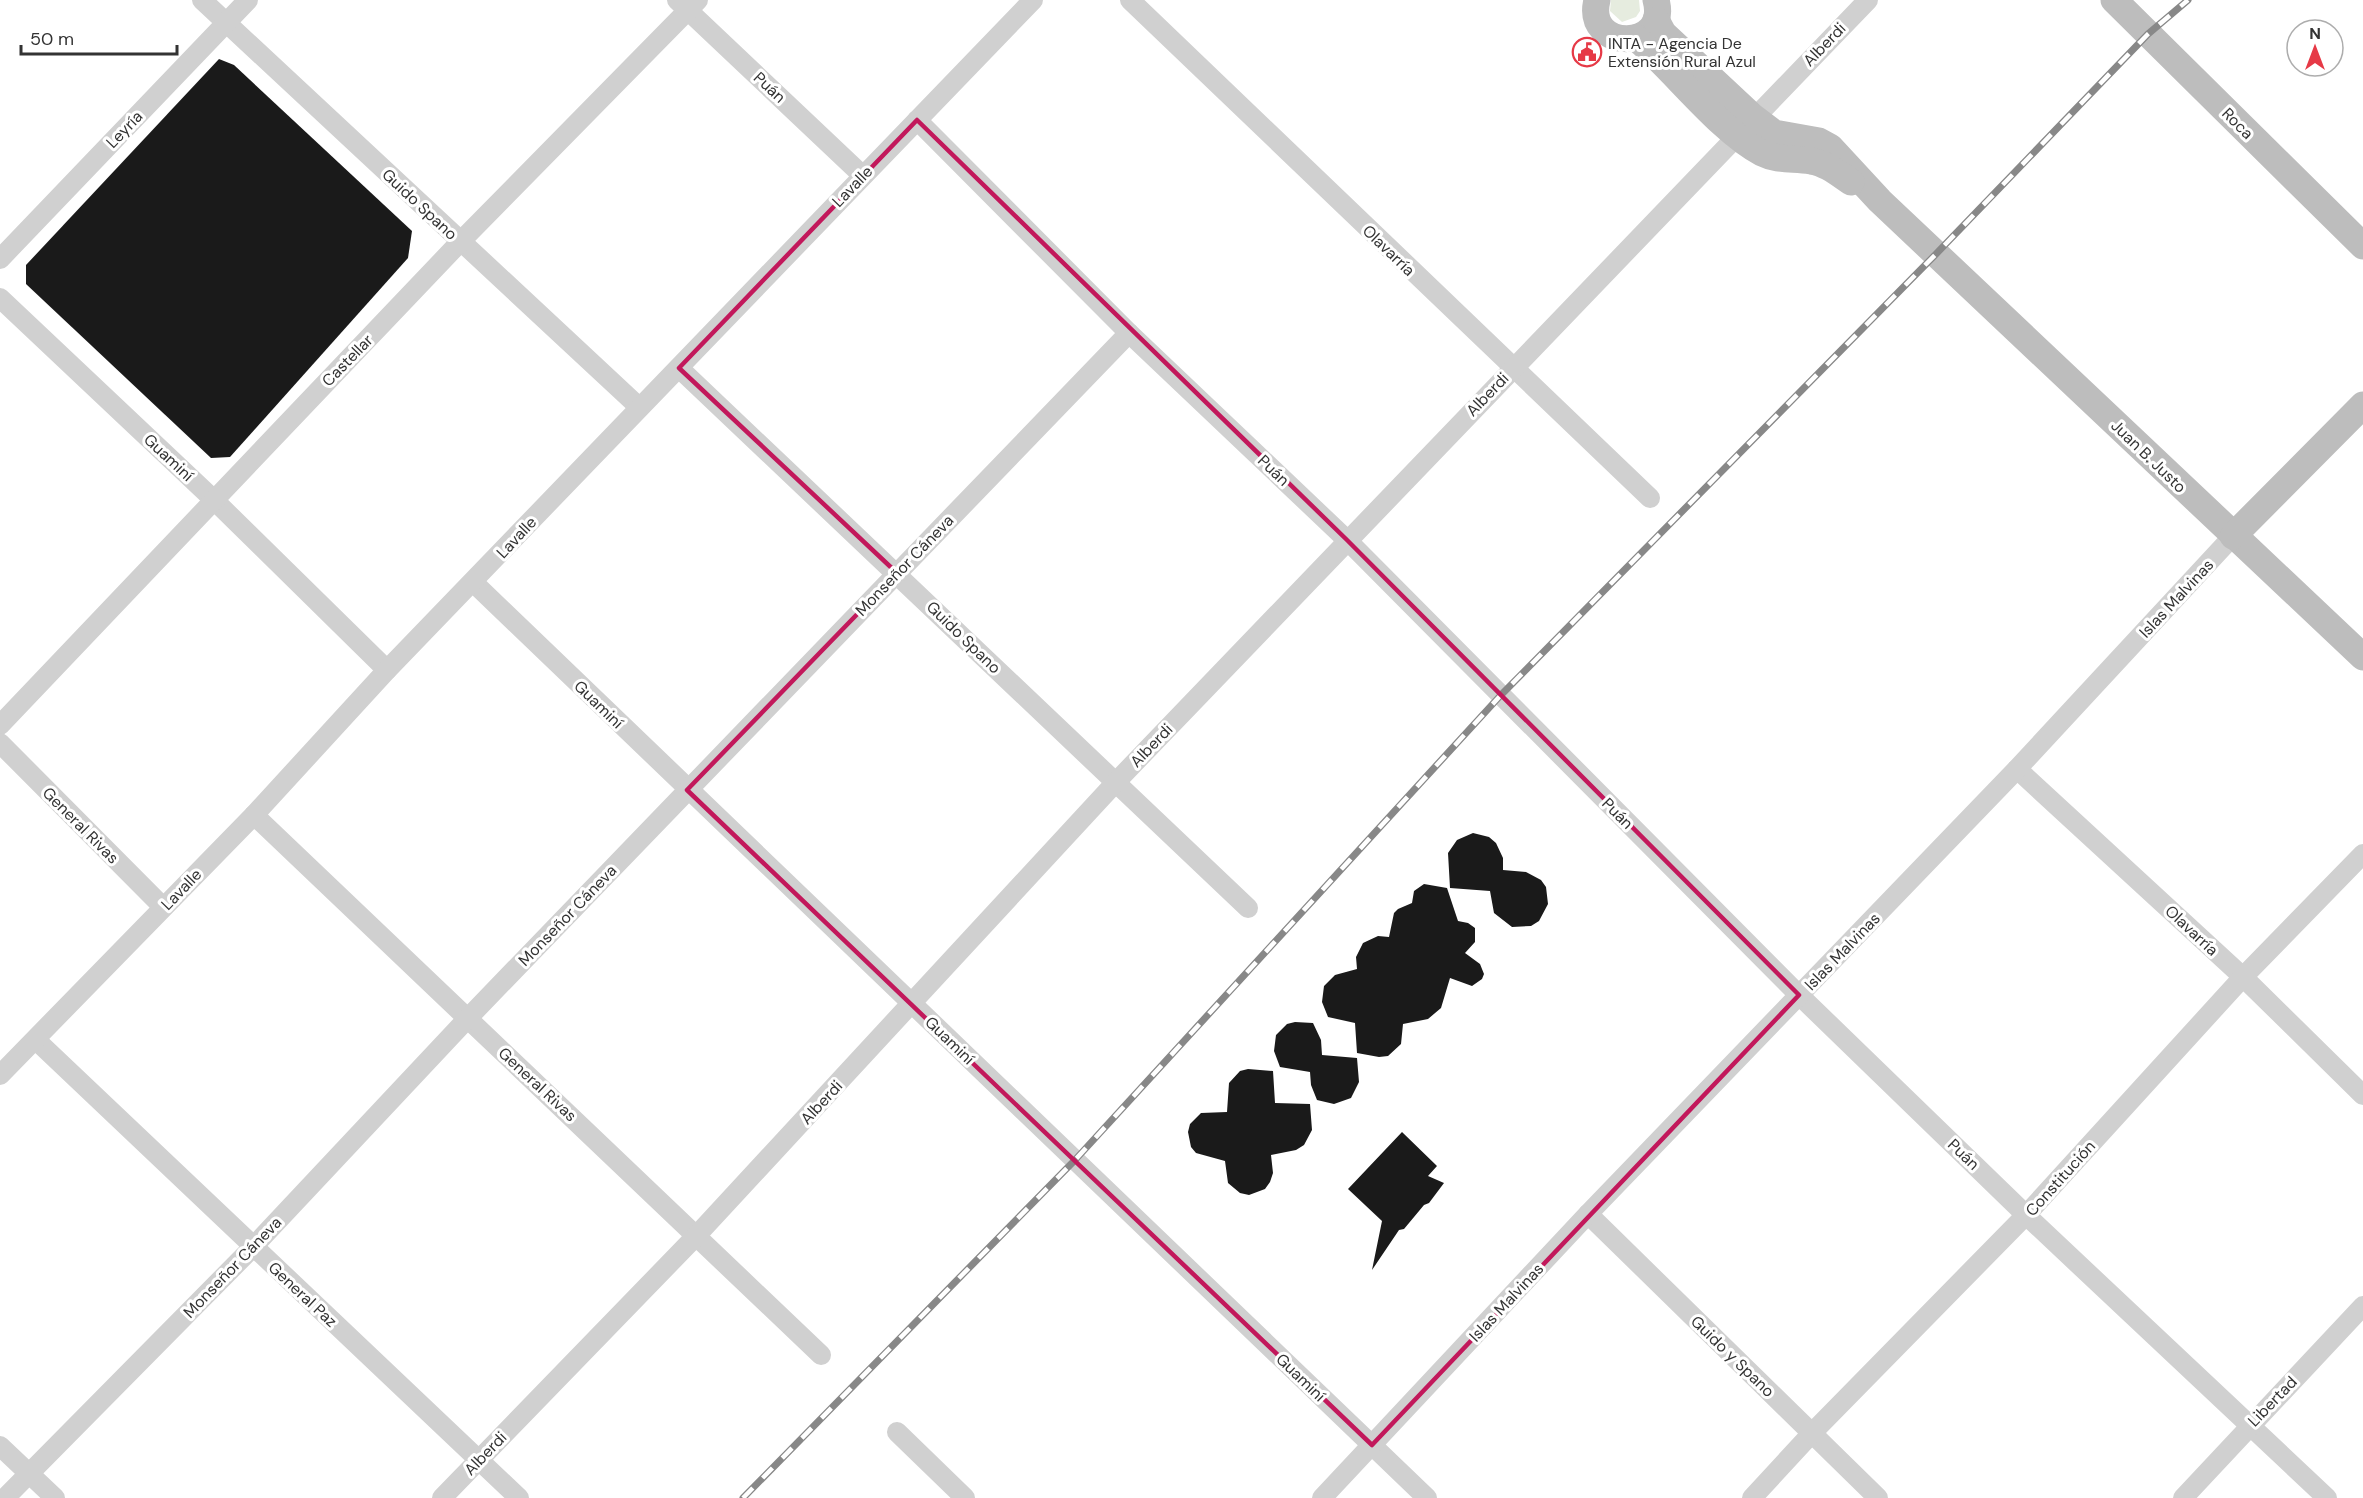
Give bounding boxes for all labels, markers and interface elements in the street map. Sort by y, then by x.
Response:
scale bar [21,18,177,56]
street label: Alberdi [1798,18,1850,71]
north arrow [2285,18,2345,78]
text: N [2309,23,2321,44]
text: 50 m [30,27,74,51]
place label: INTA - Agencia De Extensión Rural Azul [1608,33,1756,72]
public building icon: INTA - Agencia De Extensión Rural Azul [1571,36,1603,68]
street label: Puán [749,67,790,107]
street label: Roca [2217,103,2258,144]
street label: Leyría [102,106,147,152]
street label: Lavalle [828,161,877,212]
street label: Guido Spano [378,164,462,245]
street label: Olavarría [1358,220,1419,281]
street label: Castellar [317,330,377,391]
street label: Alberdi [1461,368,1513,421]
street label: Juan B. Justo [2107,415,2191,498]
street label: Guaminí [139,429,198,486]
street label: Puán [1253,450,1294,491]
street label: Monseñor Cáneva [851,510,958,620]
street label: Lavalle [492,512,541,563]
street label: Islas Malvinas [2134,555,2218,642]
street label: Guido Spano [922,597,1005,678]
street label: Guaminí [569,676,628,733]
street label: Alberdi [1125,719,1177,772]
street label: General Rivas [38,783,123,868]
street label: Puán [1597,793,1638,834]
street label: Monseñor Cáneva [514,860,621,970]
street label: Lavalle [157,864,206,915]
street label: Olavarría [2161,900,2223,960]
street label: Islas Malvinas [1800,908,1885,995]
street label: Guaminí [920,1012,979,1069]
street label: General Rivas [494,1043,581,1126]
street label: Alberdi [796,1076,847,1129]
street label: Puán [1943,1134,1984,1175]
street label: Constitución [2021,1136,2100,1221]
street label: Monseñor Cáneva [179,1212,286,1322]
street label: General Paz [264,1257,342,1332]
street label: Islas Malvinas [1464,1259,1548,1346]
street label: Guido y Spano [1686,1311,1779,1402]
street label: Guaminí [1271,1349,1330,1406]
street label: Libertad [2243,1372,2302,1431]
street label: Alberdi [459,1427,511,1480]

